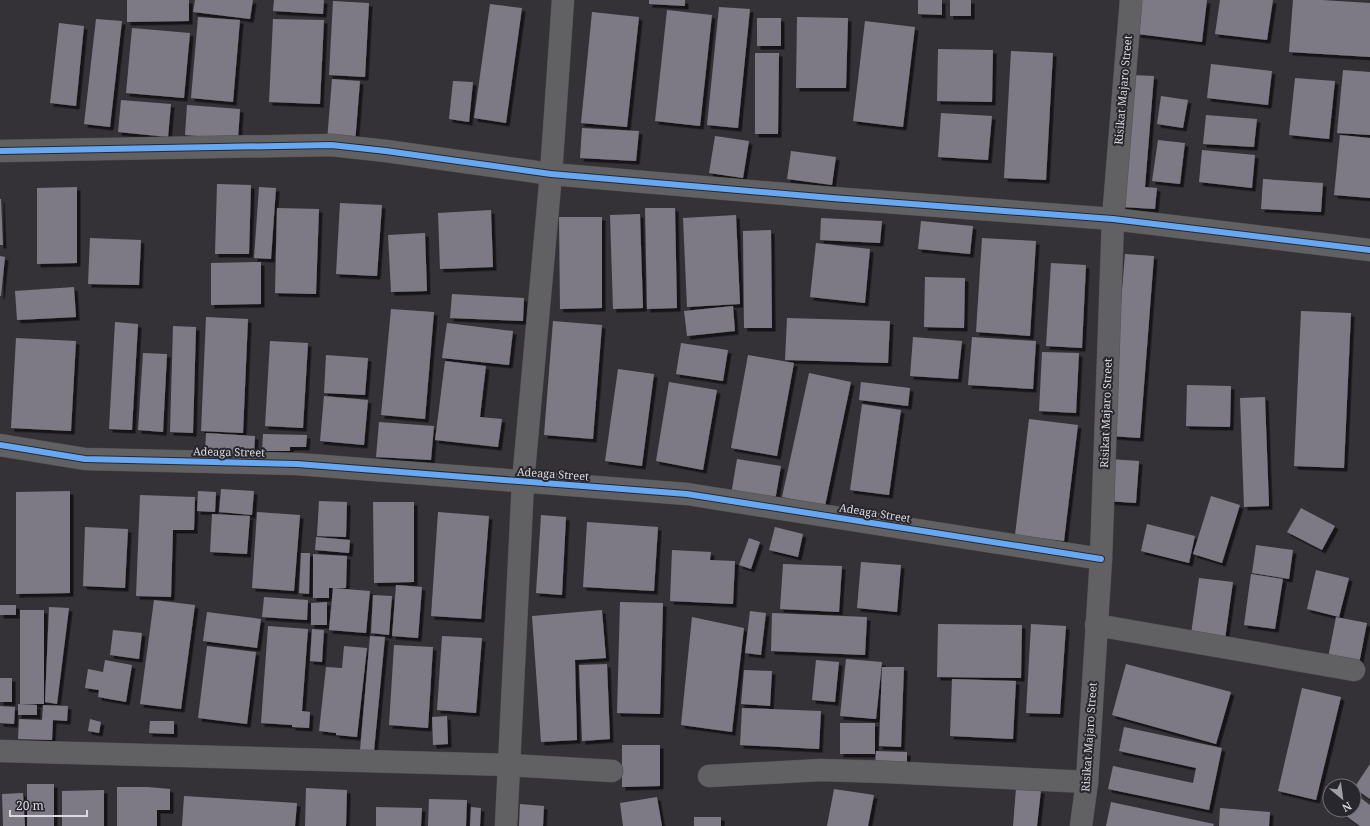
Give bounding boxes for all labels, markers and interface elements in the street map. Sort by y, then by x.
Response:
street label: Risikat Majaro Street [1110,35,1135,145]
street label: Risikat Majaro Street [1096,358,1115,468]
street label: Adeaga Street [193,443,265,460]
street label: Adeaga Street [517,464,590,484]
street label: Adeaga Street [838,499,912,526]
street label: Risikat Majaro Street [1077,682,1100,792]
north arrow [1322,778,1362,818]
scale bar [10,792,87,818]
text: 20 m [16,797,44,814]
text: N [1339,799,1355,816]

